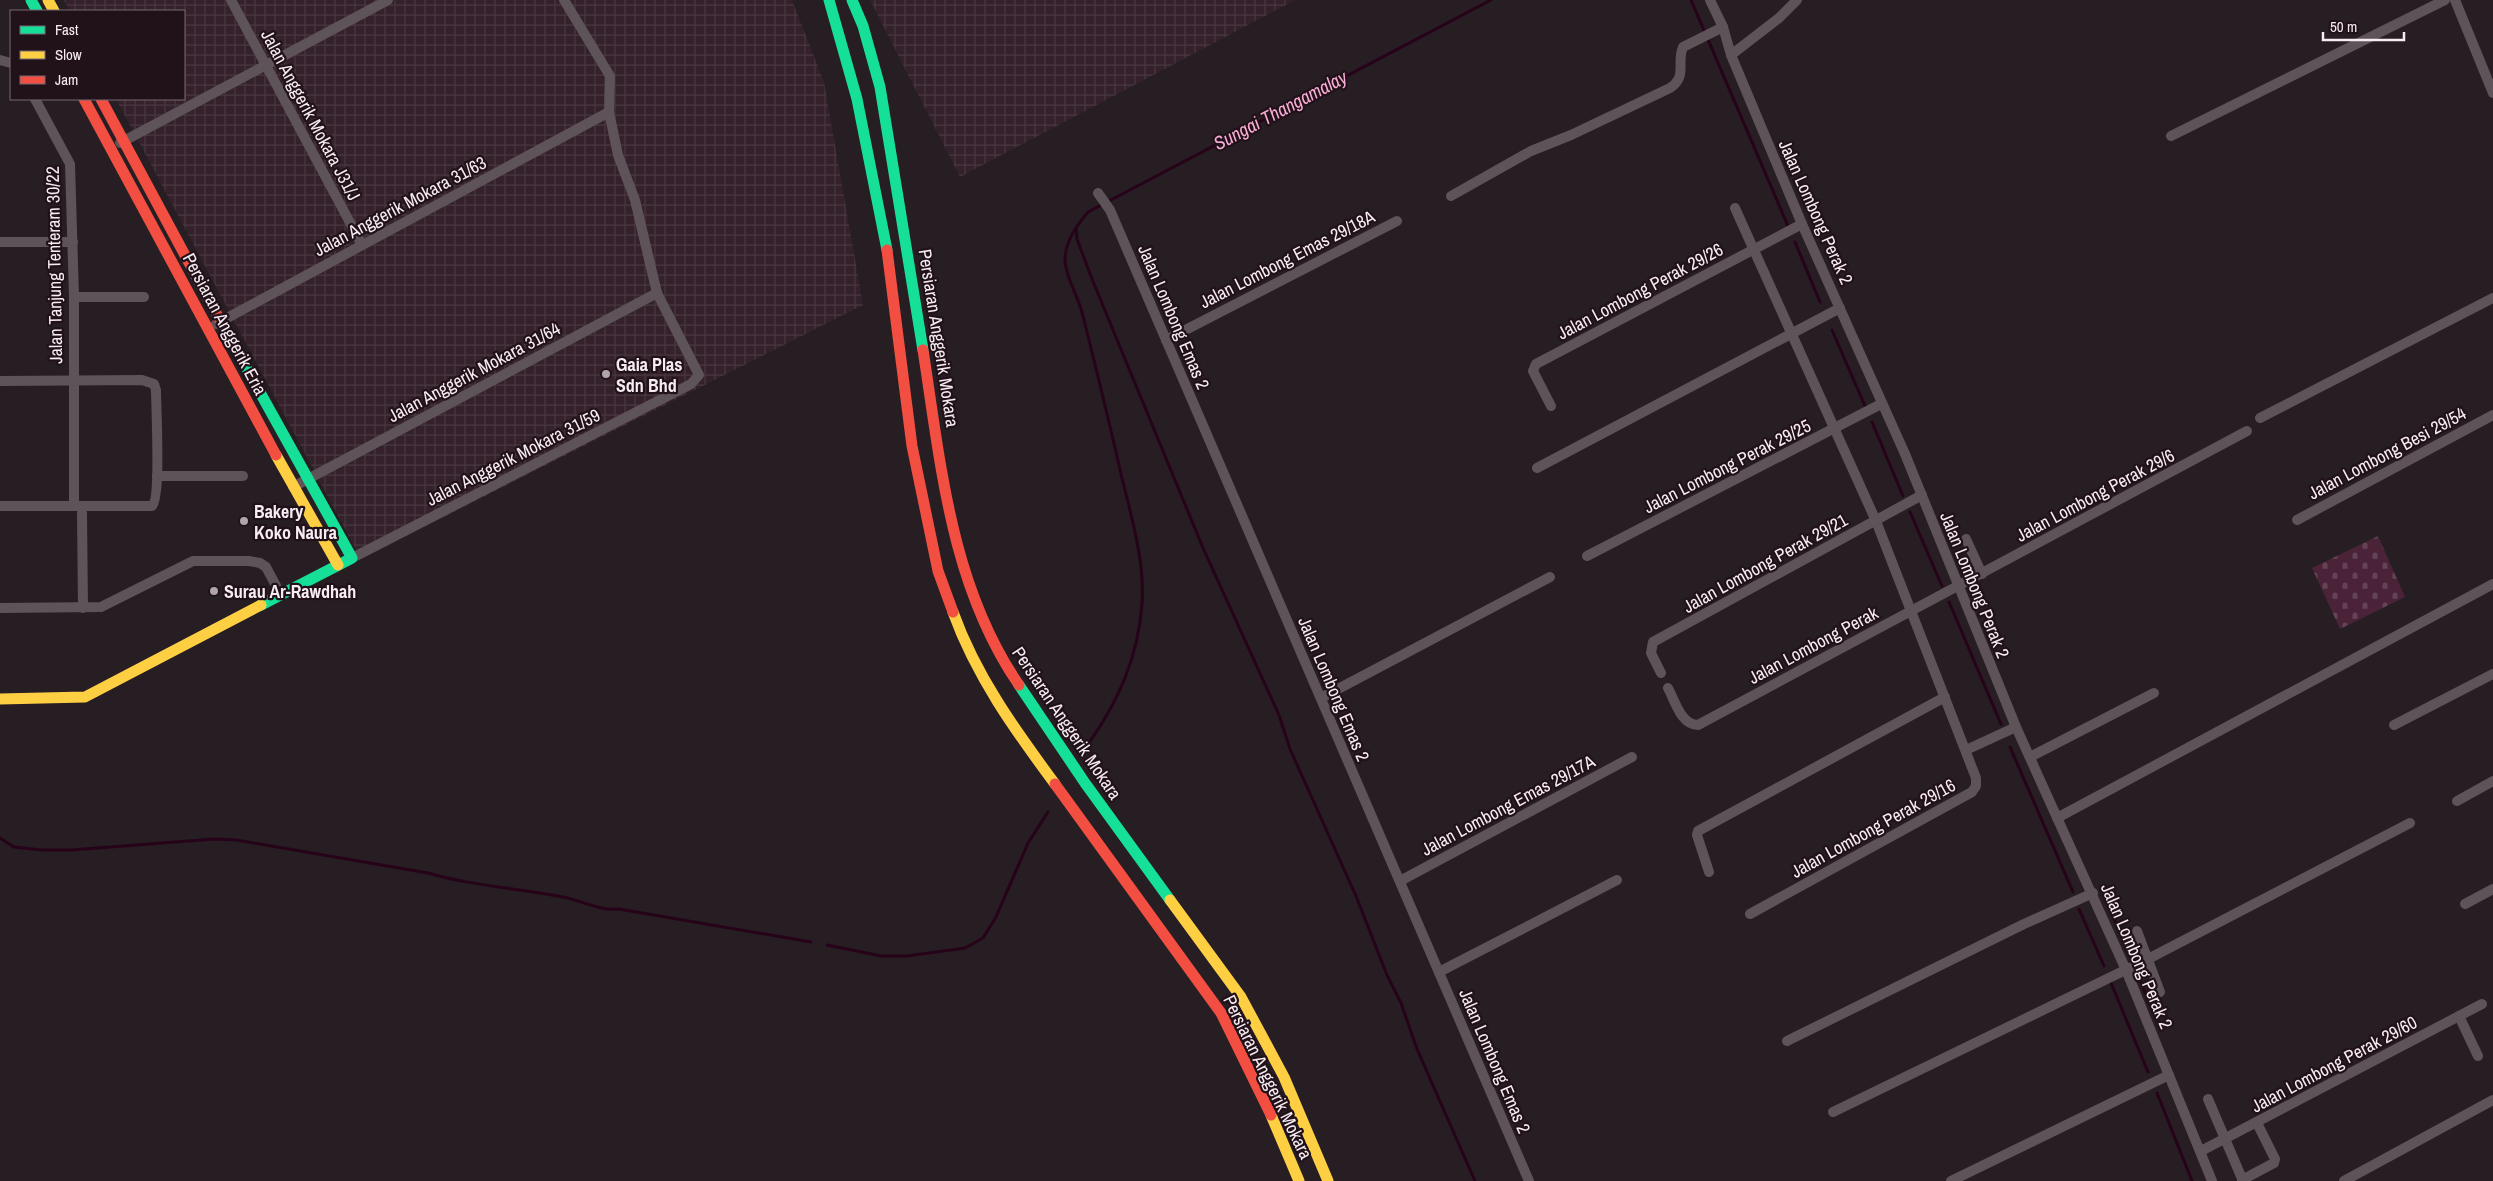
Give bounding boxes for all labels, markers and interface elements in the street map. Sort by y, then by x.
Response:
legend [10,10,185,100]
scale bar [2323,10,2404,42]
text: 50 m [2330,16,2357,37]
text: Fast [55,19,79,40]
street label: Jalan Anggerik Mokara J31/J [255,25,367,205]
text: Slow [55,44,82,65]
water label: Sungai Thangamalay [1209,63,1352,156]
text: Jam [55,69,78,90]
street label: Jalan Lombong Perak 2 [1773,136,1859,288]
street label: Jalan Anggerik Mokara 31/63 [309,150,491,262]
street label: Jalan Tanjung Tenteram 30/22 [40,166,68,364]
street label: Jalan Lombong Emas 29/18A [1195,204,1379,314]
street label: Jalan Lombong Perak 29/26 [1553,237,1727,345]
street label: Jalan Lombong Emas 2 [1132,241,1216,393]
street label: Persiaran Anggerik Mokara [913,247,965,429]
street label: Persiaran Anggerik Eria [177,249,273,399]
street label: Jalan Anggerik Mokara 31/64 [383,316,565,428]
place label: Gaia Plas Sdn Bhd [616,352,682,398]
marker: Gaia Plas Sdn Bhd [600,368,612,380]
street label: Jalan Lombong Besi 29/54 [2304,401,2470,505]
street label: Jalan Anggerik Mokara 31/59 [422,402,604,512]
street label: Jalan Lombong Perak 29/25 [1639,413,1815,519]
street label: Jalan Lombong Perak 29/6 [2011,443,2179,547]
place label: Bakery Koko Naura [254,499,338,545]
street label: Jalan Lombong Perak 29/21 [1678,507,1852,619]
street label: Jalan Lombong Perak 2 [1934,508,2016,662]
marker: Bakery Koko Naura [238,515,250,527]
place label: Surau Ar-Rawdhah [224,579,356,604]
marker: Surau Ar-Rawdhah [208,585,220,597]
street label: Jalan Lombong Perak [1744,600,1883,690]
street label: Jalan Lombong Emas 2 [1292,613,1376,765]
street label: Persiaran Anggerik Mokara [1006,642,1128,804]
street label: Jalan Lombong Emas 29/17A [1417,748,1599,861]
street label: Jalan Lombong Perak 29/16 [1786,772,1960,884]
street label: Jalan Lombong Perak 2 [2095,879,2179,1033]
street label: Jalan Lombong Emas 2 [1453,985,1537,1137]
street label: Persiaran Anggerik Mokara [1217,991,1319,1163]
street label: Jalan Lombong Perak 29/60 [2247,1010,2421,1118]

